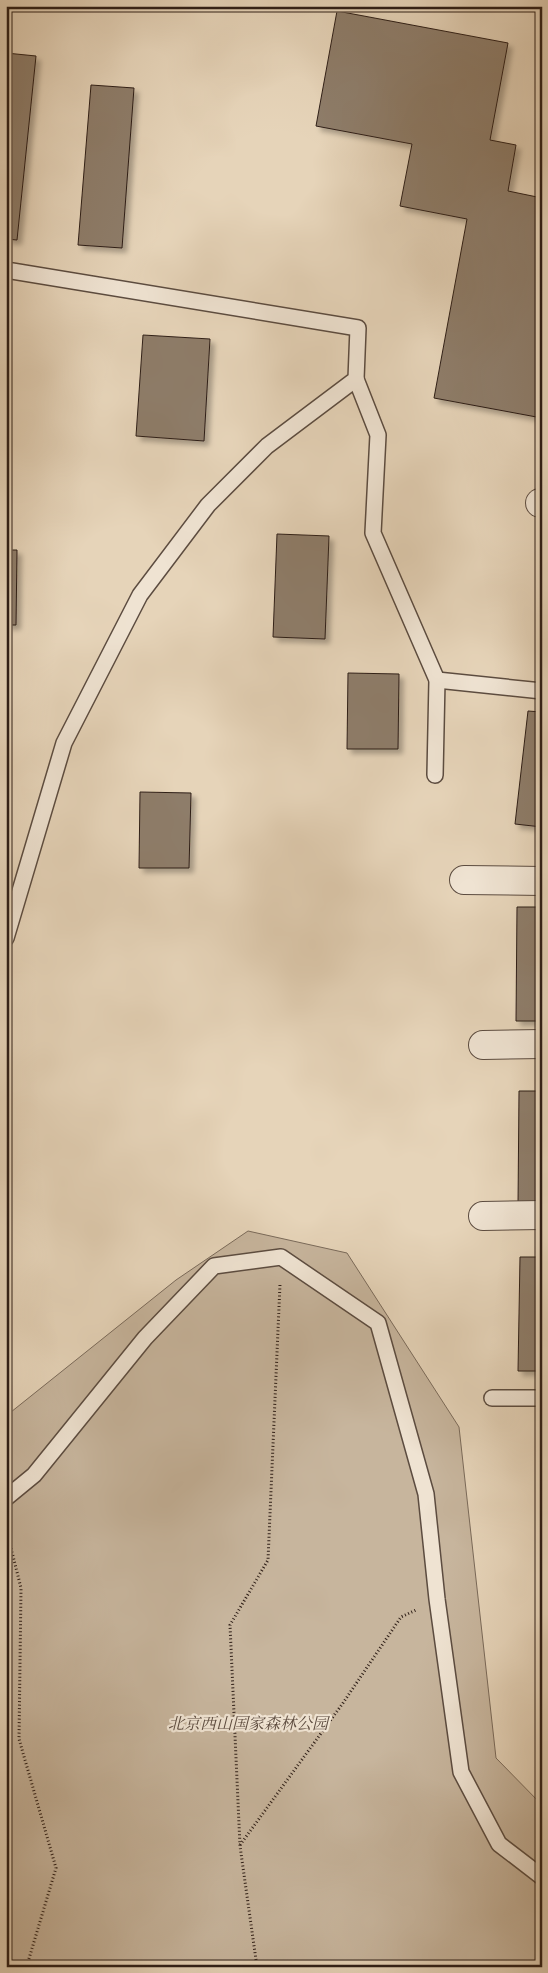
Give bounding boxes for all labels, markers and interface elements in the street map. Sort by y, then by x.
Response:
park label: 北京西山国家森林公园 [168,1714,331,1734]

